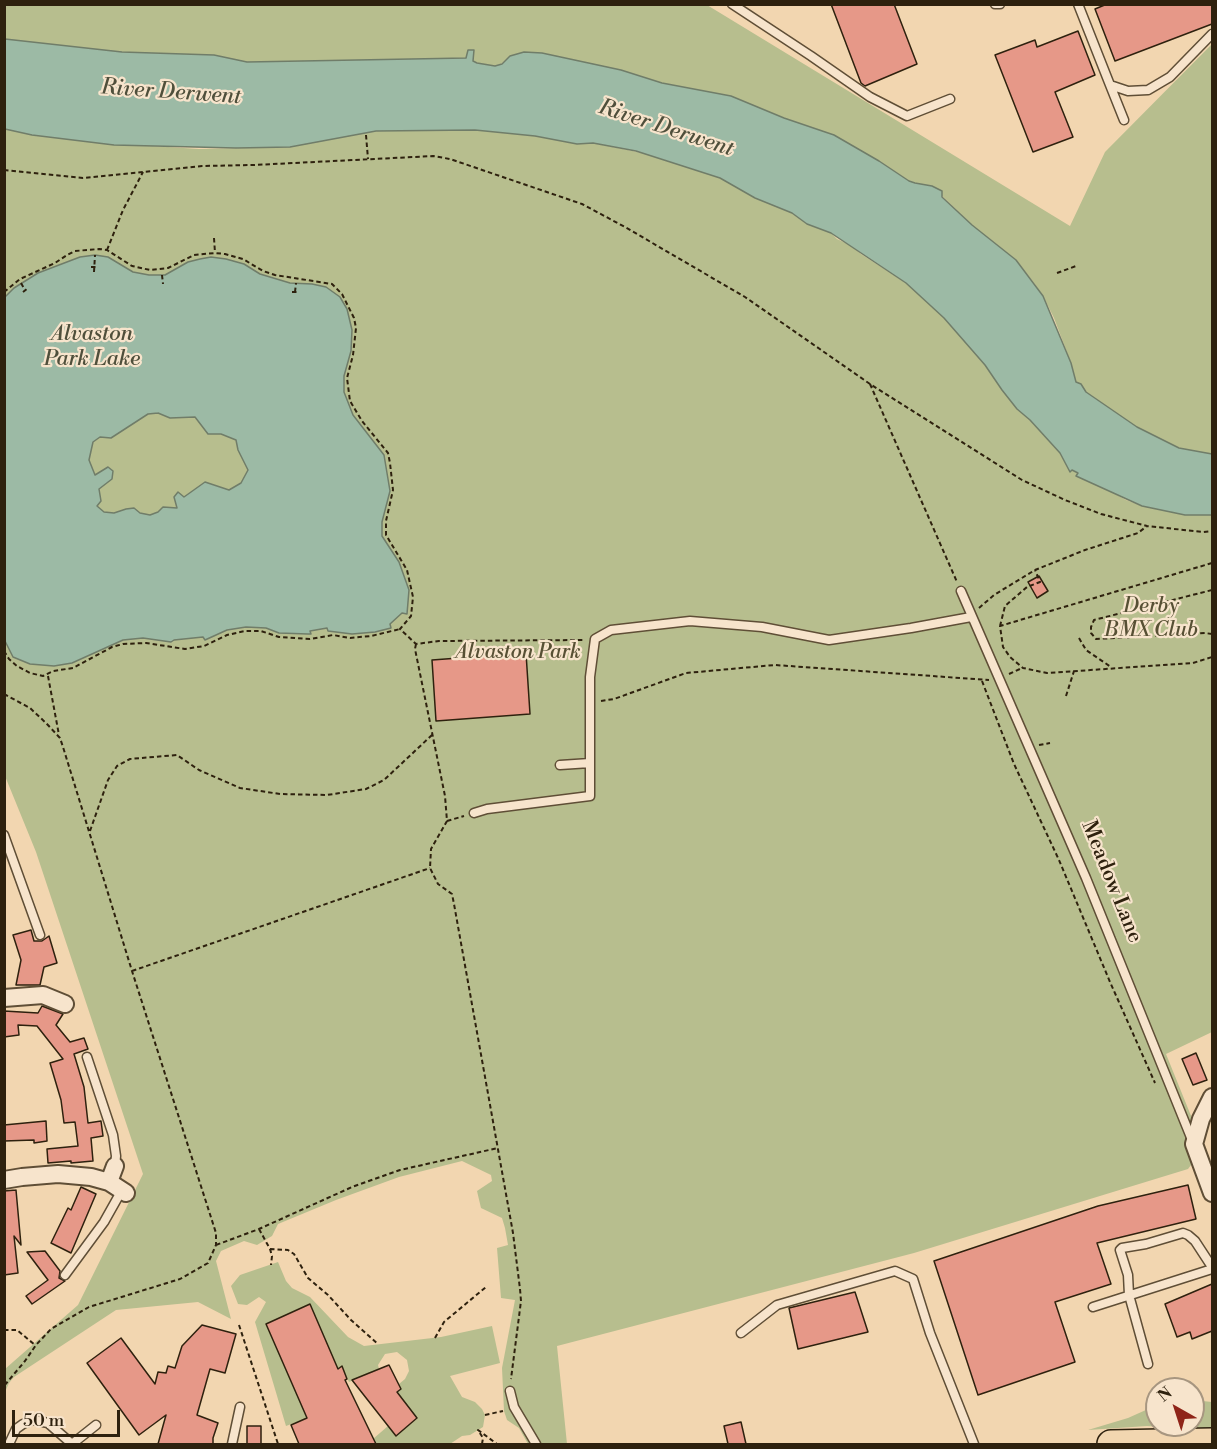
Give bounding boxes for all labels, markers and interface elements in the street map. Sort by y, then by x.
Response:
water label: River Derwent [100,75,242,111]
water label: River Derwent [595,95,737,163]
water label: Alvaston Park Lake [44,322,140,374]
park label: Derby BMX Club [1104,594,1198,644]
park label: Alvaston Park [455,640,581,666]
street label: Meadow Lane [1075,817,1147,947]
north arrow [1145,1377,1205,1437]
text: N [1154,1383,1176,1406]
scale bar [15,1398,123,1436]
text: 50 m [23,1409,64,1432]

